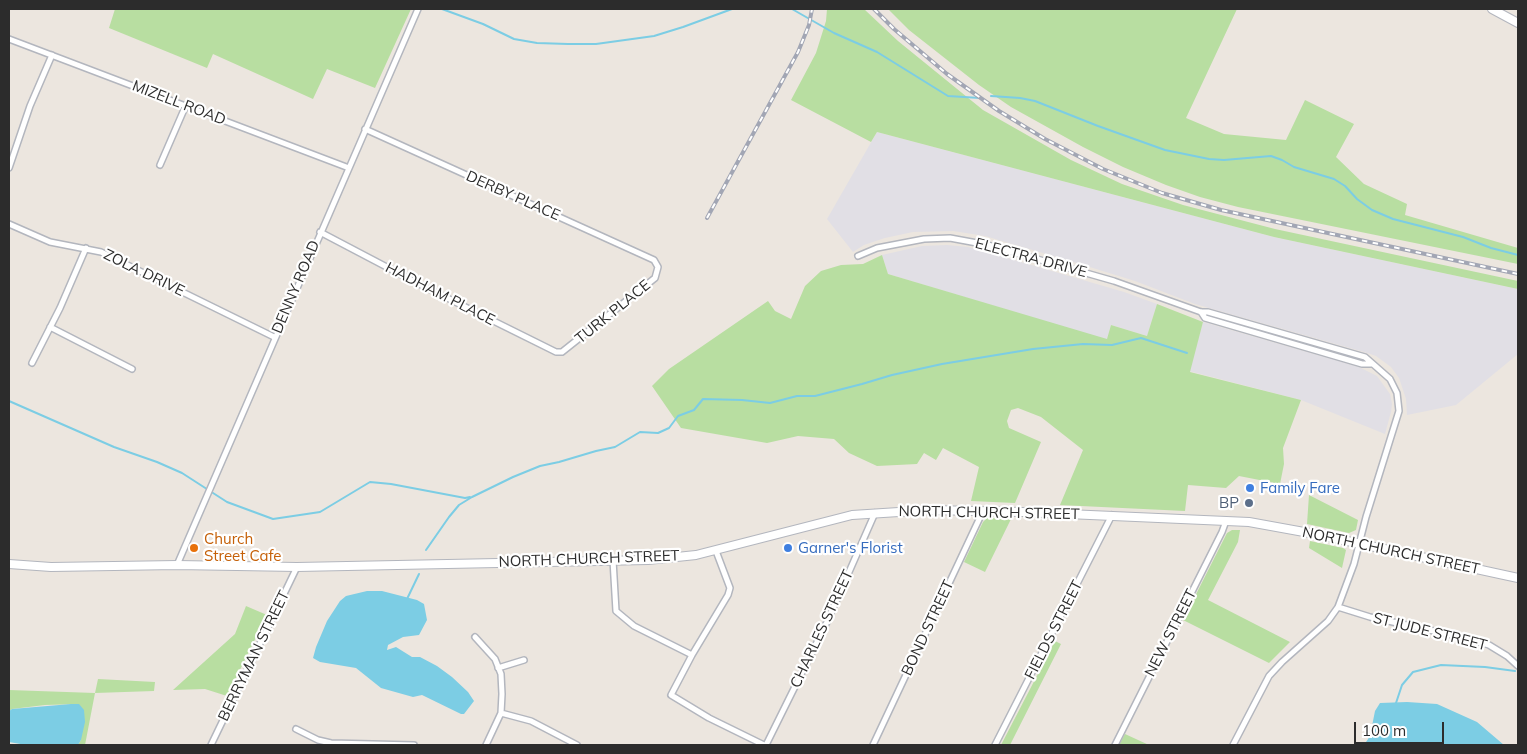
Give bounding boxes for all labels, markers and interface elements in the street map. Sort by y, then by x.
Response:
street label: MIZELL ROAD [130,77,228,129]
street label: DERBY PLACE [463,167,563,225]
street label: ELECTRA DRIVE [973,234,1089,282]
street label: DENNY ROAD [268,238,324,336]
street label: ZOLA DRIVE [101,246,187,300]
street label: HADHAM PLACE [382,259,498,329]
street label: TURK PLACE [572,276,654,348]
place label: Family Fare [1260,479,1340,497]
marker: Family Fare [1244,482,1256,494]
place label: BP [1219,494,1239,512]
marker: BP [1243,497,1255,509]
street label: NORTH CHURCH STREET [898,502,1080,524]
street label: NORTH CHURCH STREET [1301,523,1481,579]
place label: Church Street Cafe [204,530,281,565]
place label: Garner's Florist [798,539,903,557]
marker: Church Street Cafe [188,542,200,554]
marker: Garner's Florist [782,542,794,554]
street label: NORTH CHURCH STREET [498,547,680,571]
street label: CHARLES STREET [787,567,857,691]
street label: BOND STREET [898,577,958,679]
street label: FIELDS STREET [1021,577,1087,683]
street label: NEW STREET [1141,586,1201,680]
street label: BERRYMAN STREET [215,588,293,724]
street label: ST JUDE STREET [1371,609,1489,655]
scale bar [1357,712,1447,744]
text: 100 m [1362,721,1406,740]

